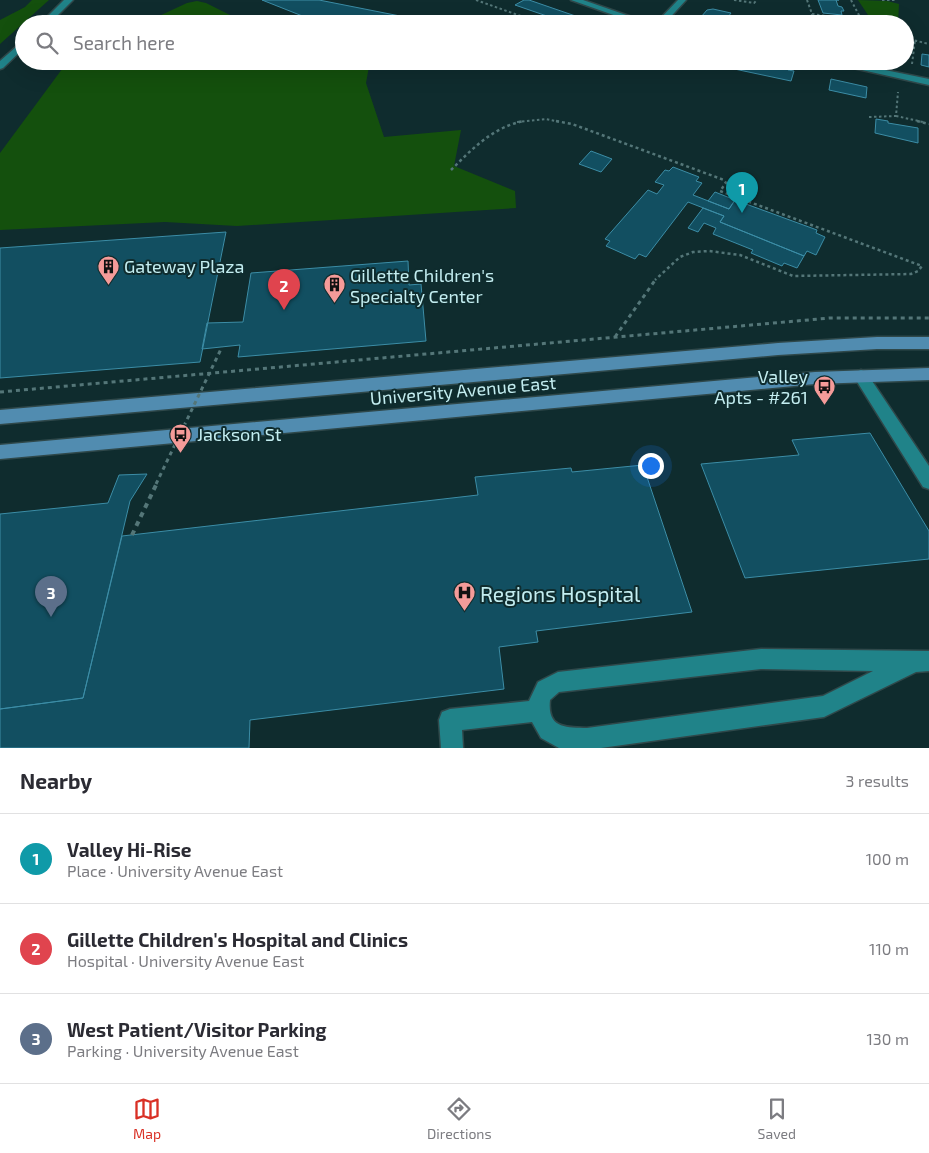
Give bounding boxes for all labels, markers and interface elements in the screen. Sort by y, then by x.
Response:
search box [15,15,914,70]
icon: search [33,29,61,57]
text: Search here [73,31,175,54]
pin: 1 [726,172,758,213]
building icon: Gateway Plaza [96,254,120,285]
place label: Gateway Plaza [124,255,244,277]
place label: Gillette Children's Specialty Center [350,264,494,307]
pin: 2 [268,269,300,310]
building icon: Gillette Children's Specialty Center [322,273,346,304]
place label: Valley Apts - #261 [714,365,808,408]
street label: University Avenue East [369,371,557,409]
bus stop icon: Valley Apts - #261 [812,374,836,405]
bus stop icon: Jackson St [169,422,193,453]
place label: Jackson St [197,423,282,445]
your location [638,453,664,479]
pin: 3 [35,576,67,617]
hospital icon: Regions Hospital [452,581,476,612]
place label: Regions Hospital [480,581,641,606]
text: Nearby [20,768,92,793]
text: 3 results [846,771,909,790]
text: Valley Hi-Rise [67,838,192,861]
text: 1 [33,849,39,868]
text: 100 m [866,849,909,868]
text: Place · University Avenue East [67,861,283,880]
text: Gillette Children's Hospital and Clinics [67,928,408,951]
text: 2 [31,939,41,958]
text: 110 m [869,939,909,958]
text: Hospital · University Avenue East [67,951,304,970]
text: West Patient/Visitor Parking [67,1018,326,1041]
text: 3 [31,1029,41,1048]
text: 130 m [867,1029,909,1048]
text: Parking · University Avenue East [67,1041,299,1060]
tab: Map [133,1095,161,1142]
tab: Directions [427,1095,492,1142]
tab: Saved [758,1095,796,1142]

